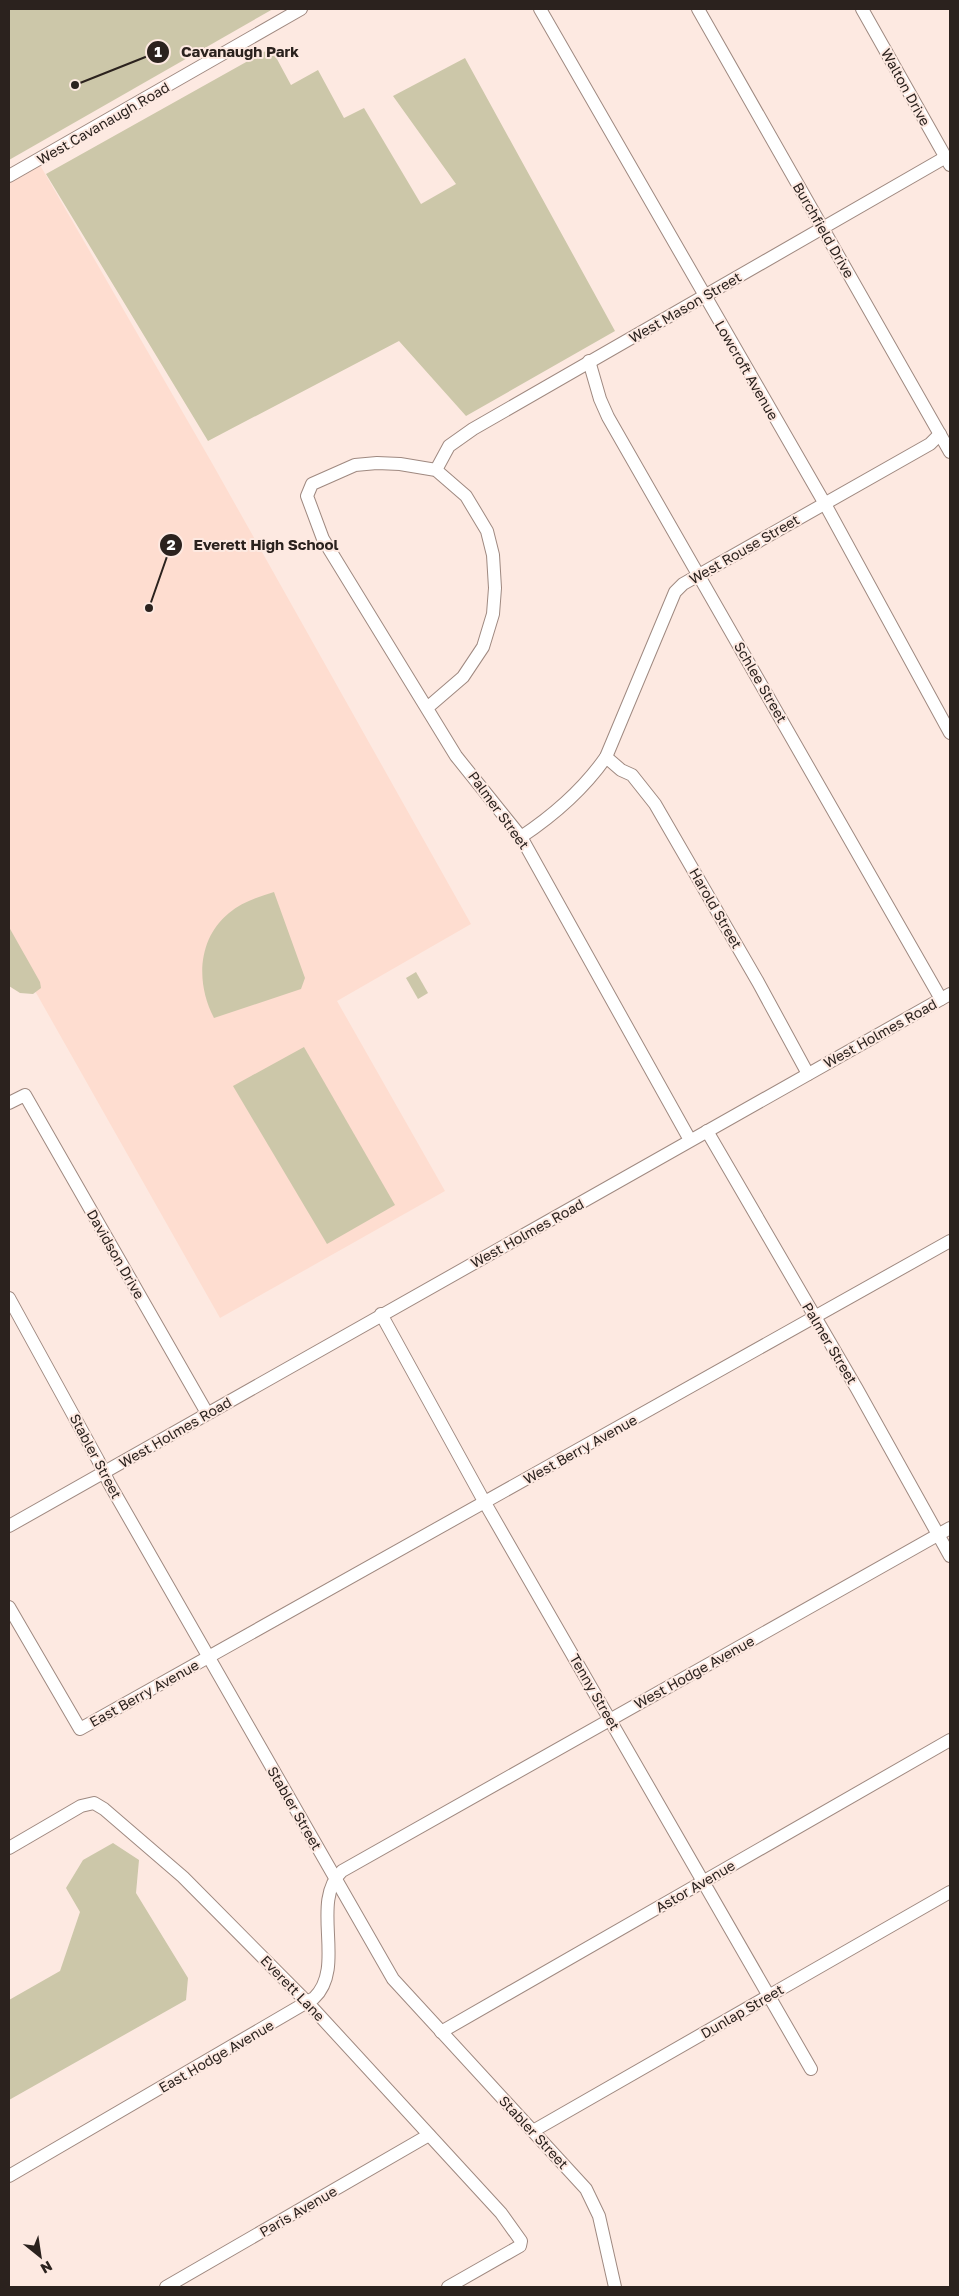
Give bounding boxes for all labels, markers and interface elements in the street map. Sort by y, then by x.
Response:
callout: Cavanaugh Park [146,37,309,67]
text: 1 [154,42,162,60]
text: Cavanaugh Park [181,42,299,60]
street label: Walton Drive [878,45,934,129]
street label: West Cavanaugh Road [34,78,172,168]
street label: Burchfield Drive [790,179,858,281]
street label: West Mason Street [626,268,744,346]
street label: Lowcroft Avenue [712,317,782,423]
street label: West Rouse Street [686,511,802,587]
callout: Everett High School [159,530,349,560]
text: 2 [166,535,176,553]
text: Everett High School [193,535,339,553]
street label: Schlee Street [731,638,791,726]
street label: Palmer Street [465,768,533,852]
street label: Harold Street [686,865,746,951]
street label: West Holmes Road [820,995,940,1071]
street label: West Holmes Road [467,1195,587,1271]
street label: Davidson Drive [84,1206,148,1302]
street label: Palmer Street [799,1299,861,1387]
street label: West Holmes Road [116,1393,234,1471]
street label: Stabler Street [67,1411,125,1501]
street label: West Berry Avenue [520,1411,640,1487]
street label: West Hodge Avenue [631,1632,757,1712]
street label: Tenny Street [566,1651,624,1733]
street label: East Berry Avenue [86,1656,202,1730]
street label: Stabler Street [264,1763,326,1853]
street label: Astor Avenue [652,1856,738,1916]
street label: Everett Lane [257,1952,329,2024]
street label: Dunlap Street [698,1980,786,2042]
street label: East Hodge Avenue [155,2016,277,2096]
street label: Stabler Street [496,2092,572,2172]
street label: Paris Avenue [256,2182,340,2240]
north arrow [15,2231,65,2281]
text: N [38,2258,56,2278]

